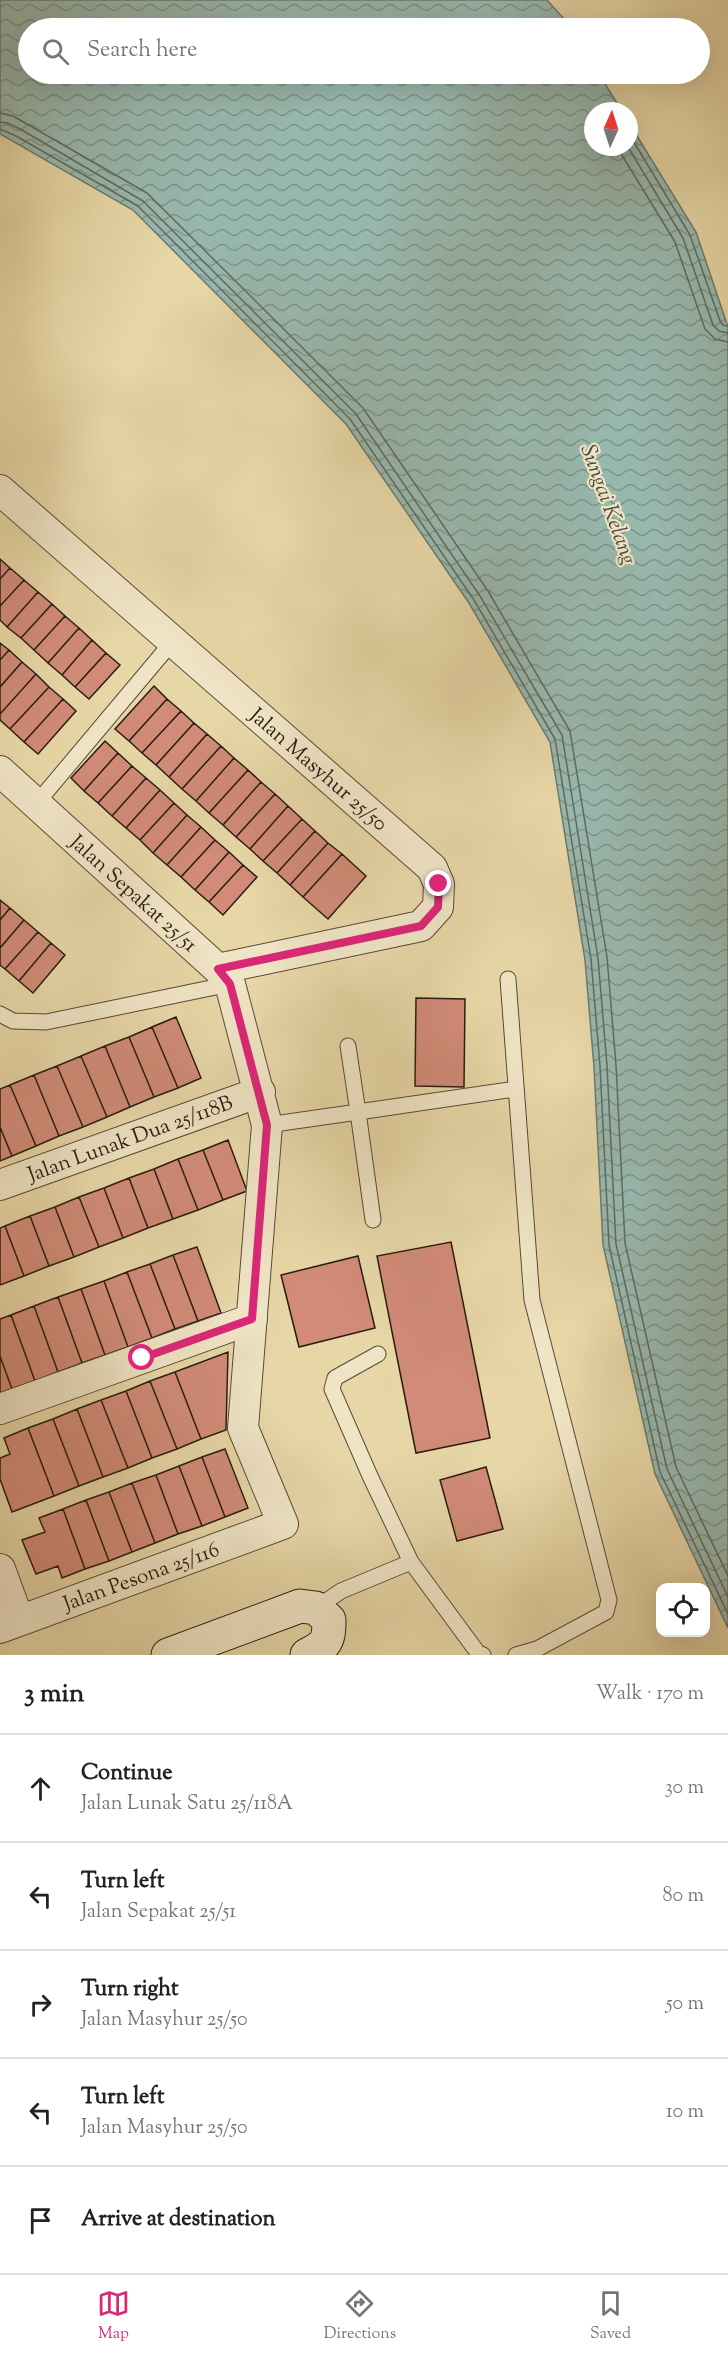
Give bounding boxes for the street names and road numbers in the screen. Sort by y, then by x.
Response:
street label: Jalan Masyhur 25/50 [241,701,394,839]
street label: Jalan Sepakat 25/51 [61,828,203,960]
street label: Jalan Lunak Dua 25/118B [23,1089,237,1191]
street label: Jalan Pesona 25/116 [58,1536,224,1620]

